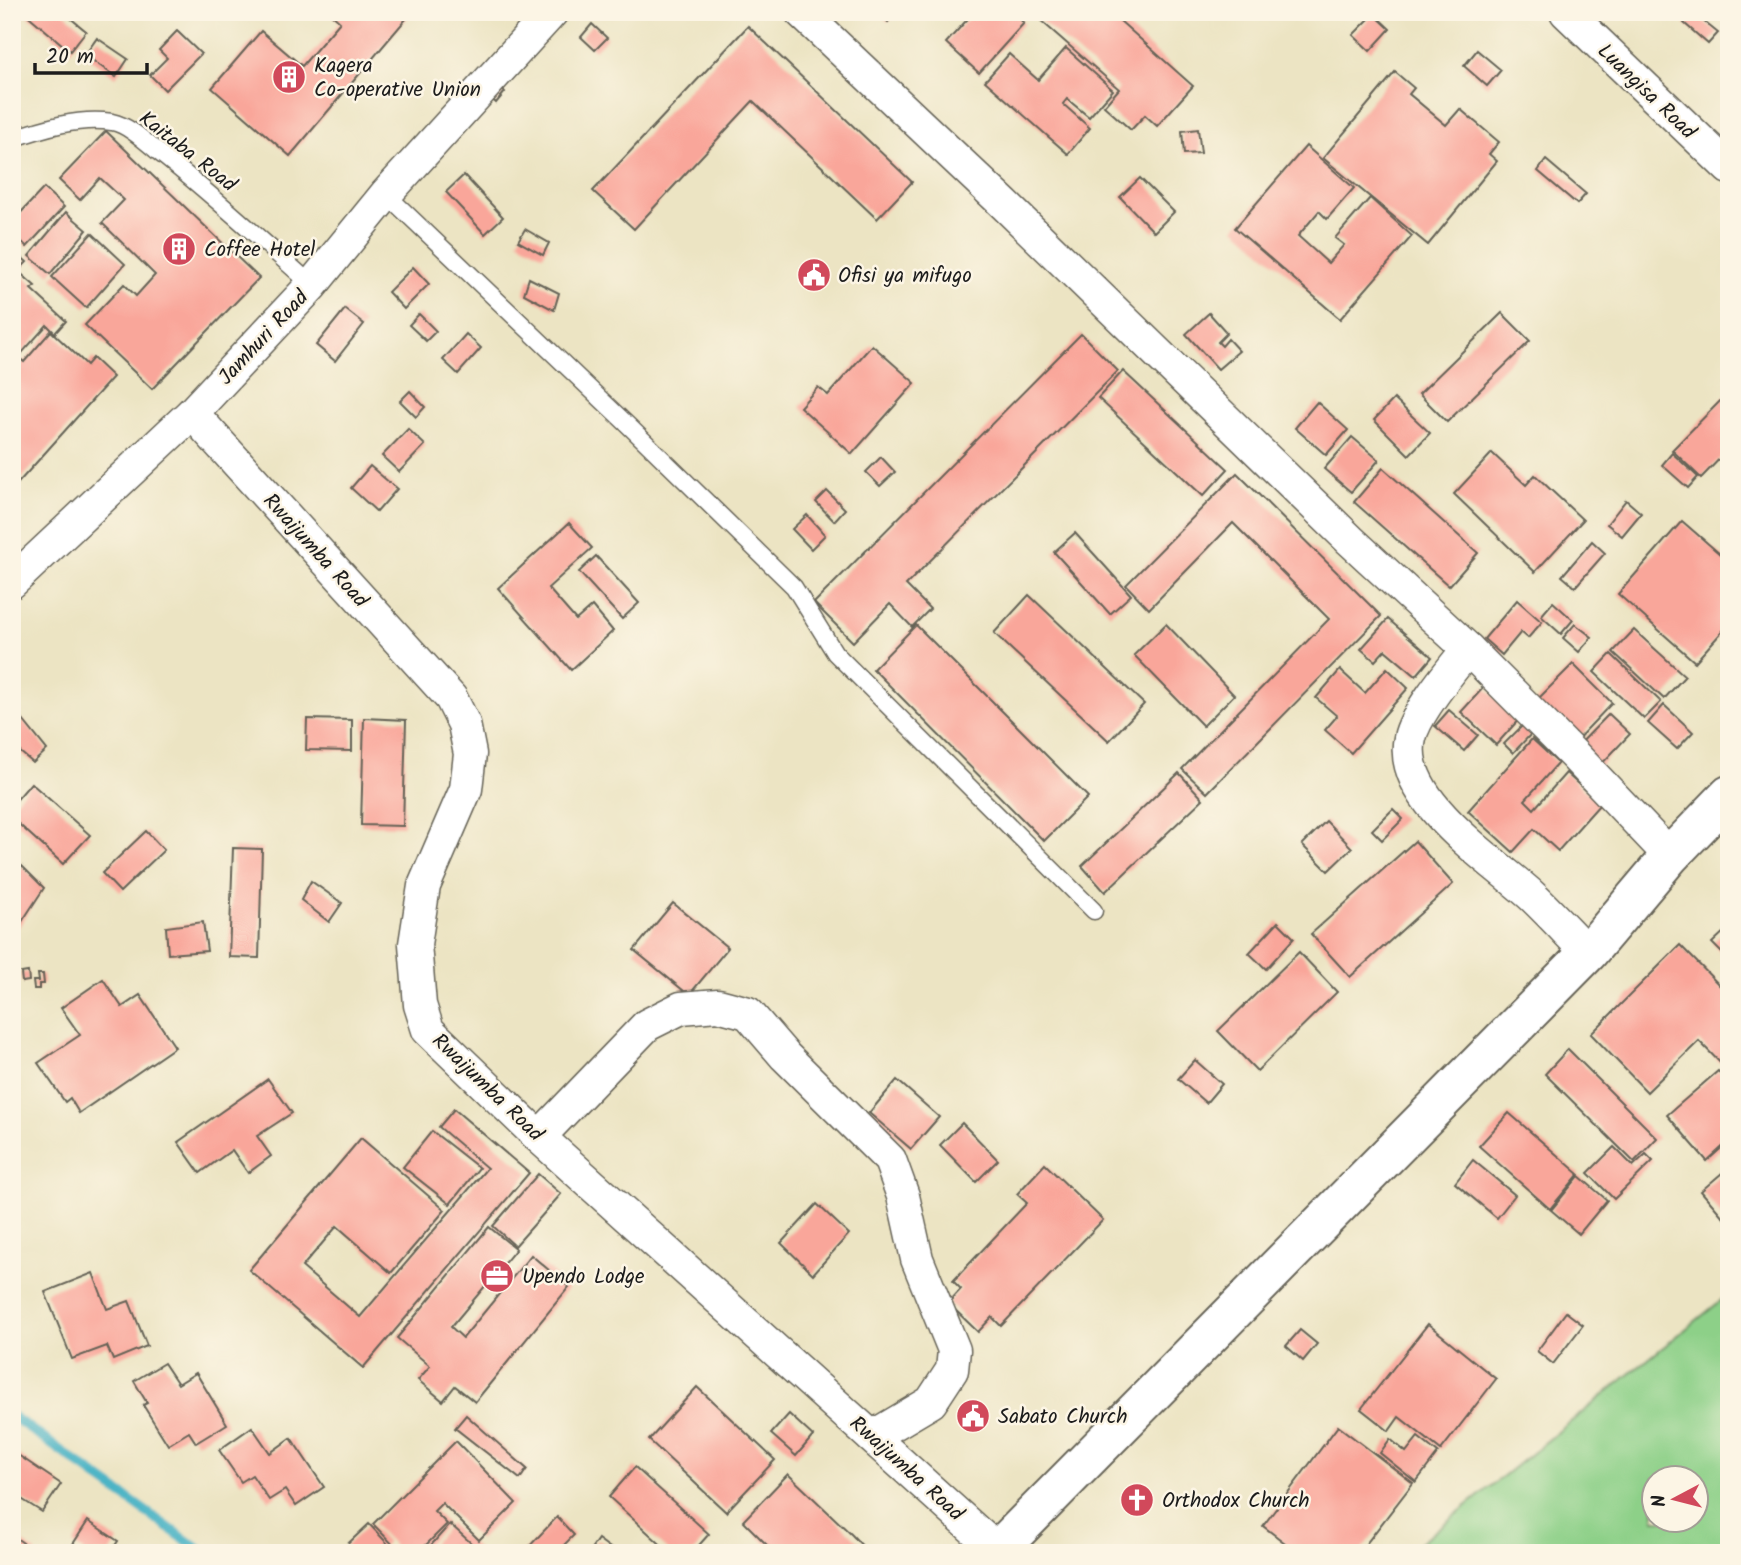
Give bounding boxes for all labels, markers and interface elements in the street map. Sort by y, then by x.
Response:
scale bar [35,32,147,76]
street label: Luangisa Road [1589,36,1703,148]
text: 20 m [46,41,94,74]
place label: Kagera Co-operative Union [314,50,481,107]
building icon: Kagera Co-operative Union [270,58,308,96]
street label: Kaitaba Road [131,103,244,201]
building icon: Coffee Hotel [160,230,198,268]
place label: Coffee Hotel [204,234,316,267]
public building icon: Ofisi ya mifugo [795,256,833,294]
place label: Ofisi ya mifugo [838,260,972,293]
street label: Jamhuri Road [211,282,318,393]
street label: Rwaijumba Road [254,486,376,616]
street label: Rwaijumba Road [423,1026,551,1151]
office icon: Upendo Lodge [478,1257,516,1295]
place label: Upendo Lodge [522,1261,645,1294]
public building icon: Sabato Church [954,1397,992,1435]
place label: Sabato Church [998,1401,1127,1434]
street label: Rwaijumba Road [841,1408,971,1530]
north arrow [1640,1464,1710,1534]
church icon: Orthodox Church [1118,1481,1156,1519]
place label: Orthodox Church [1162,1485,1310,1518]
text: N [1644,1493,1676,1509]

